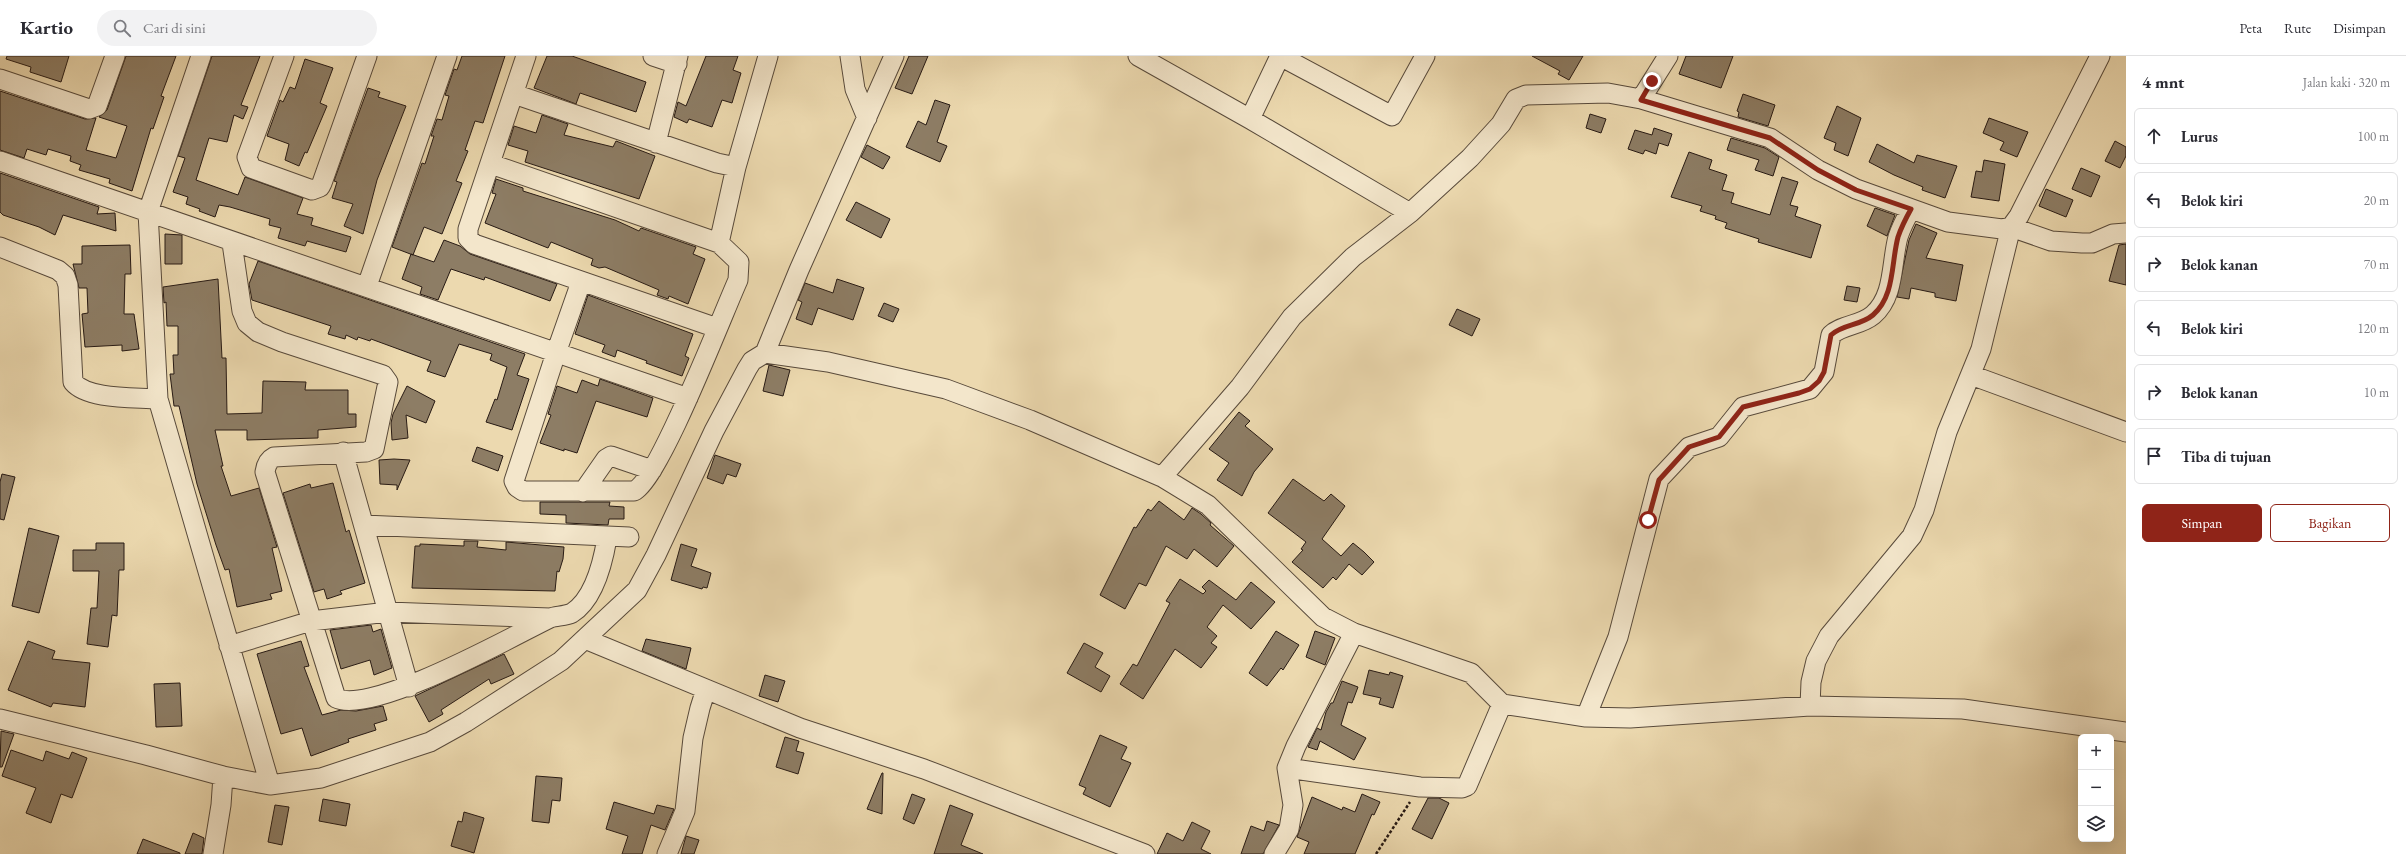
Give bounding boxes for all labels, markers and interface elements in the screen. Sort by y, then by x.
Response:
search box [97,10,377,46]
text: Kartio [20,15,73,40]
icon: search [111,17,133,39]
text: Cari di sini [143,18,206,37]
text: Peta [2240,19,2262,37]
text: Rute [2284,19,2311,37]
text: Disimpan [2333,19,2386,37]
text: 4 mnt [2142,71,2184,93]
route end [1643,72,1661,90]
text: Jalan kaki · 320 m [2303,74,2390,91]
icon: ahead [2143,125,2165,147]
text: Lurus [2181,127,2218,146]
text: 100 m [2358,128,2389,145]
icon: left [2143,189,2165,211]
text: Belok kiri [2181,191,2243,210]
text: 20 m [2364,192,2389,209]
icon: right [2143,253,2165,275]
text: Belok kanan [2181,255,2258,274]
text: 70 m [2364,256,2389,273]
icon: left [2143,317,2165,339]
text: Belok kiri [2181,319,2243,338]
text: 120 m [2358,320,2389,337]
icon: right [2143,381,2165,403]
text: Belok kanan [2181,383,2258,402]
text: 10 m [2364,384,2389,401]
icon: arrive [2143,445,2165,467]
text: Tiba di tujuan [2181,447,2271,466]
button: Simpan [2142,504,2262,542]
button: Bagikan [2270,504,2390,542]
route start [1639,511,1657,529]
map controls [2078,734,2114,842]
button: + [2078,734,2114,770]
button: − [2078,770,2114,806]
button: layers [2078,806,2114,842]

